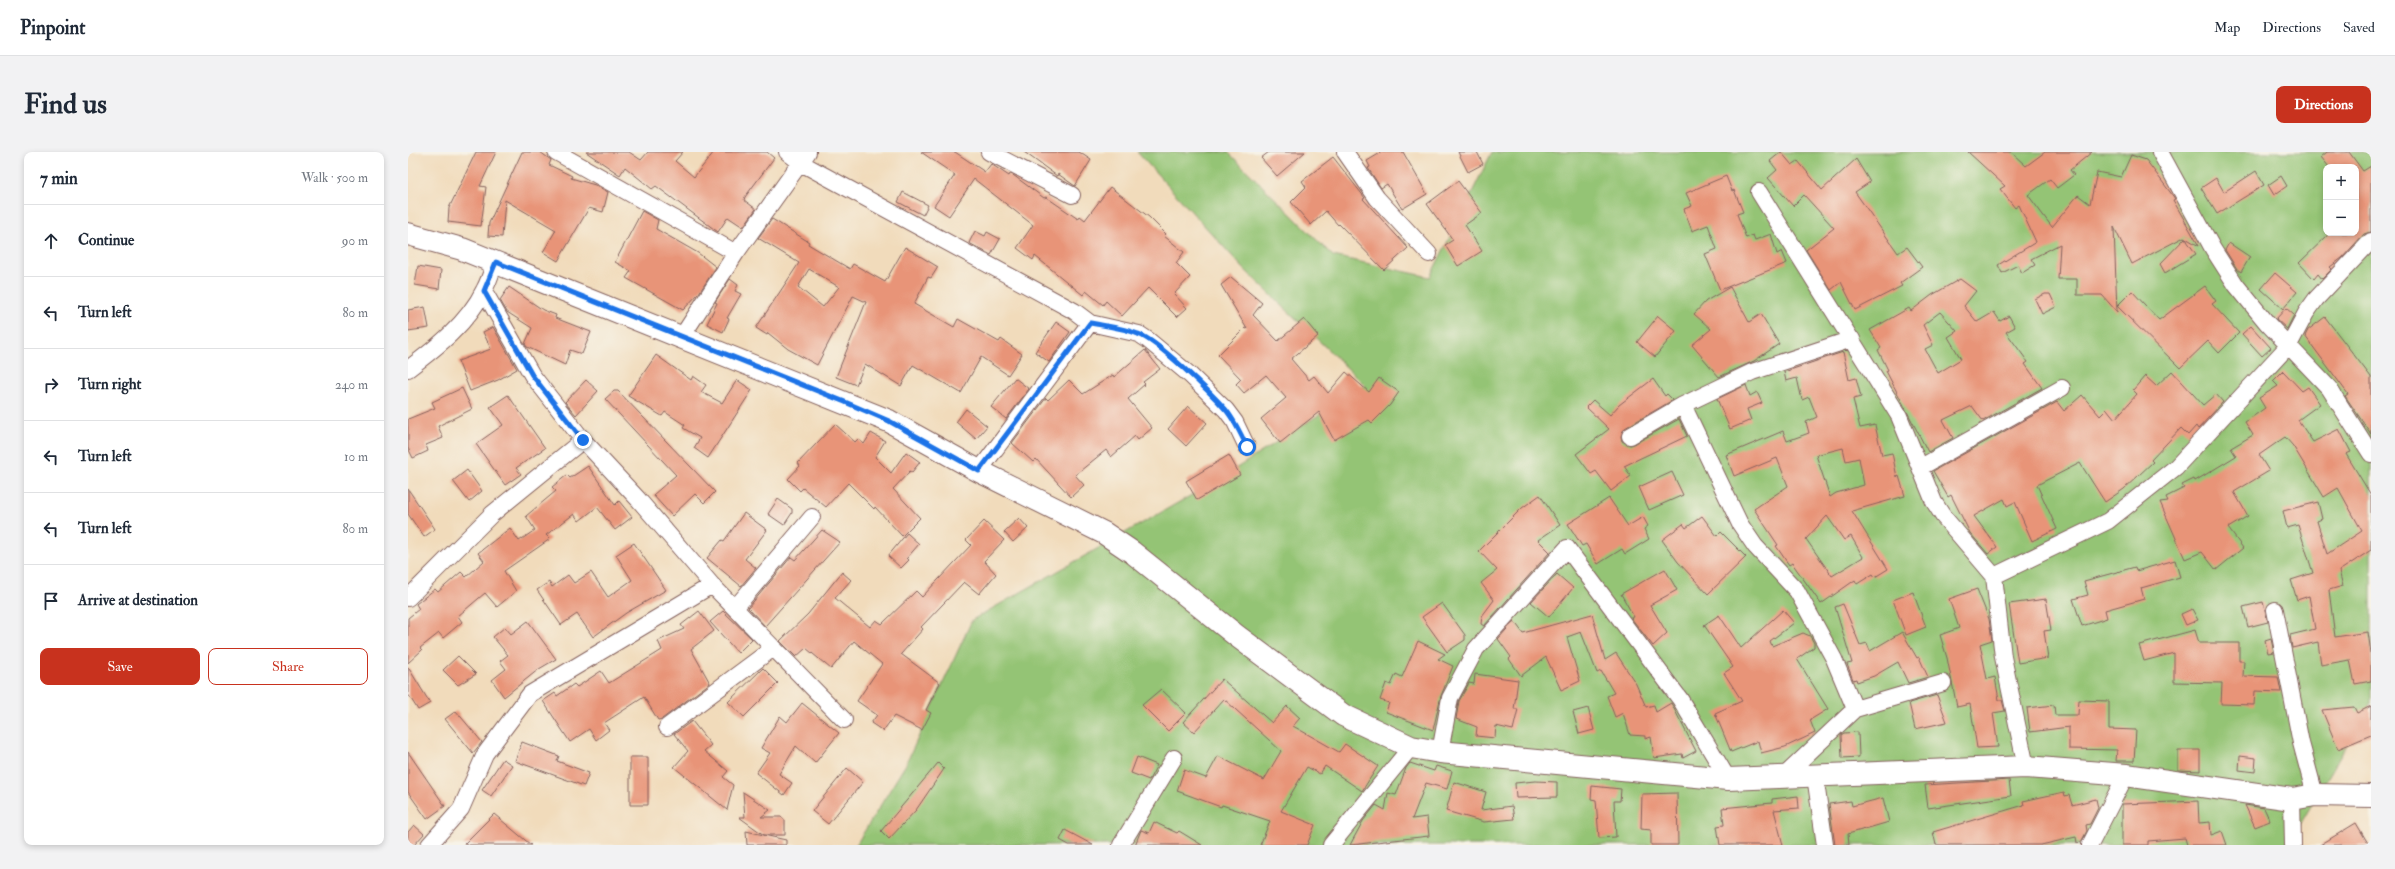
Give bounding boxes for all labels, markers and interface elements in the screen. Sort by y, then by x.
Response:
text: Pinpoint [20,16,85,40]
text: Map [2214,19,2240,36]
text: Directions [2262,19,2321,36]
text: Saved [2343,19,2375,36]
button: Directions [2276,86,2371,123]
text: Find us [24,87,107,122]
map controls [2323,164,2359,236]
button: + [2323,164,2359,200]
text: 7 min [40,168,78,189]
text: Walk · 500 m [301,170,368,186]
button: − [2323,200,2359,236]
icon: ahead [40,230,62,252]
text: Continue [78,231,134,250]
text: 90 m [342,233,368,249]
icon: left [40,302,62,324]
text: Turn left [78,303,132,322]
text: 80 m [342,305,368,321]
icon: right [40,374,62,396]
text: Turn right [78,375,141,394]
text: 240 m [335,377,368,393]
route end [574,431,592,449]
route start [1238,438,1256,456]
icon: left [40,446,62,468]
text: Turn left [78,447,132,466]
text: 10 m [344,449,368,465]
icon: left [40,518,62,540]
text: Turn left [78,519,132,538]
text: 80 m [342,521,368,537]
icon: arrive [40,590,62,612]
text: Arrive at destination [78,591,198,610]
button: Save [40,648,200,685]
button: Share [208,648,368,685]

